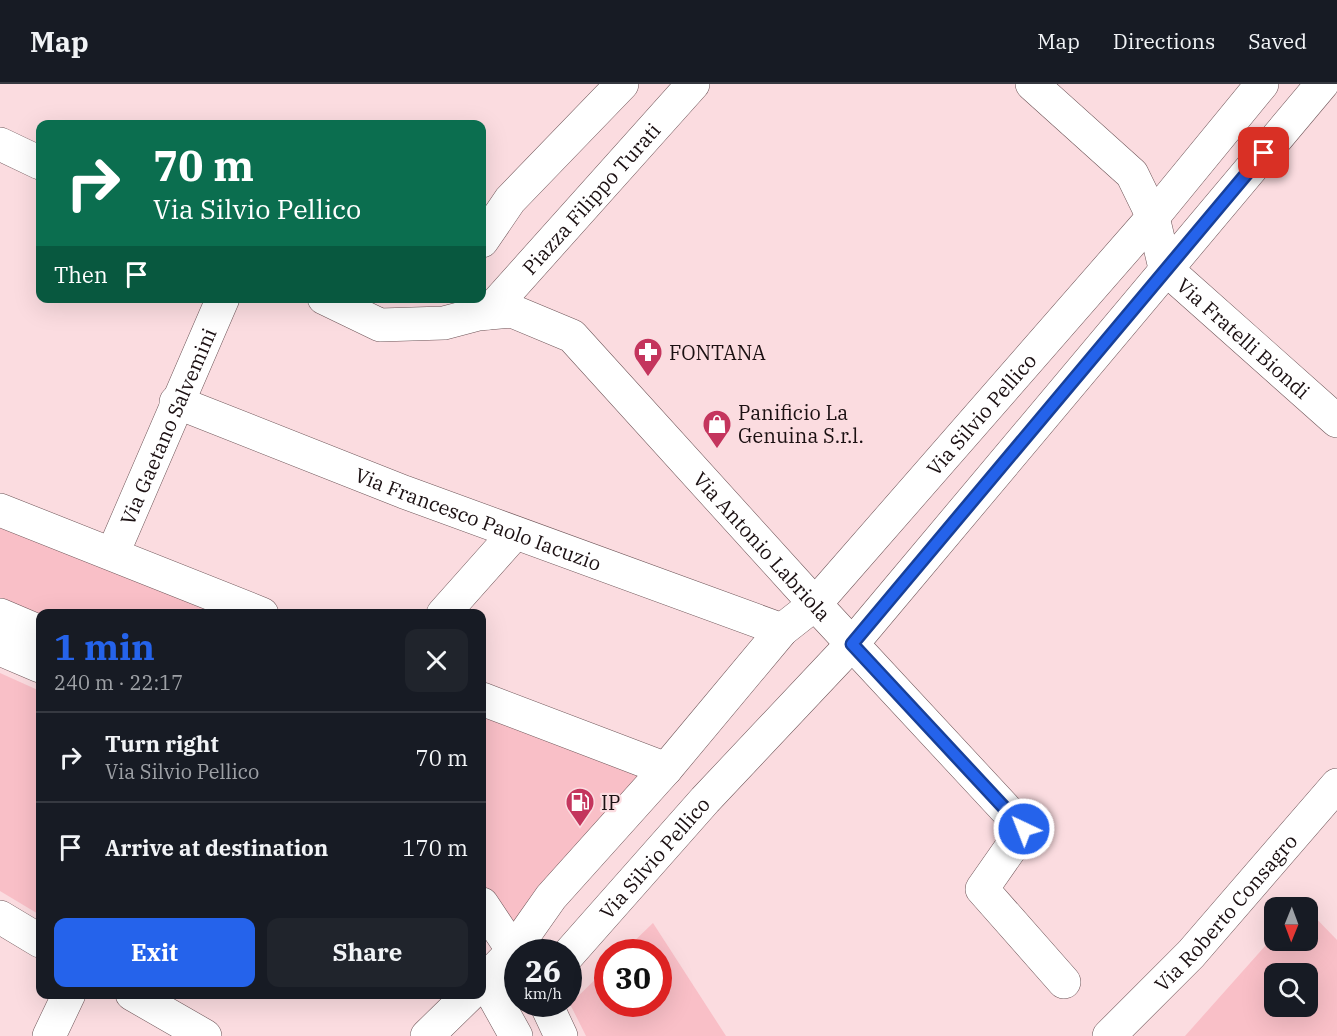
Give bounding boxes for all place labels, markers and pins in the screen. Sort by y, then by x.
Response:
pin [1238,127,1289,178]
pharmacy icon: FONTANA [632,336,664,378]
place label: FONTANA [669,339,766,366]
place label: Panificio La Genuina S.r.l. [738,399,864,449]
shop icon: Panificio La Genuina S.r.l. [701,408,733,450]
fuel station icon: IP [564,786,596,828]
place label: IP [601,789,620,816]

